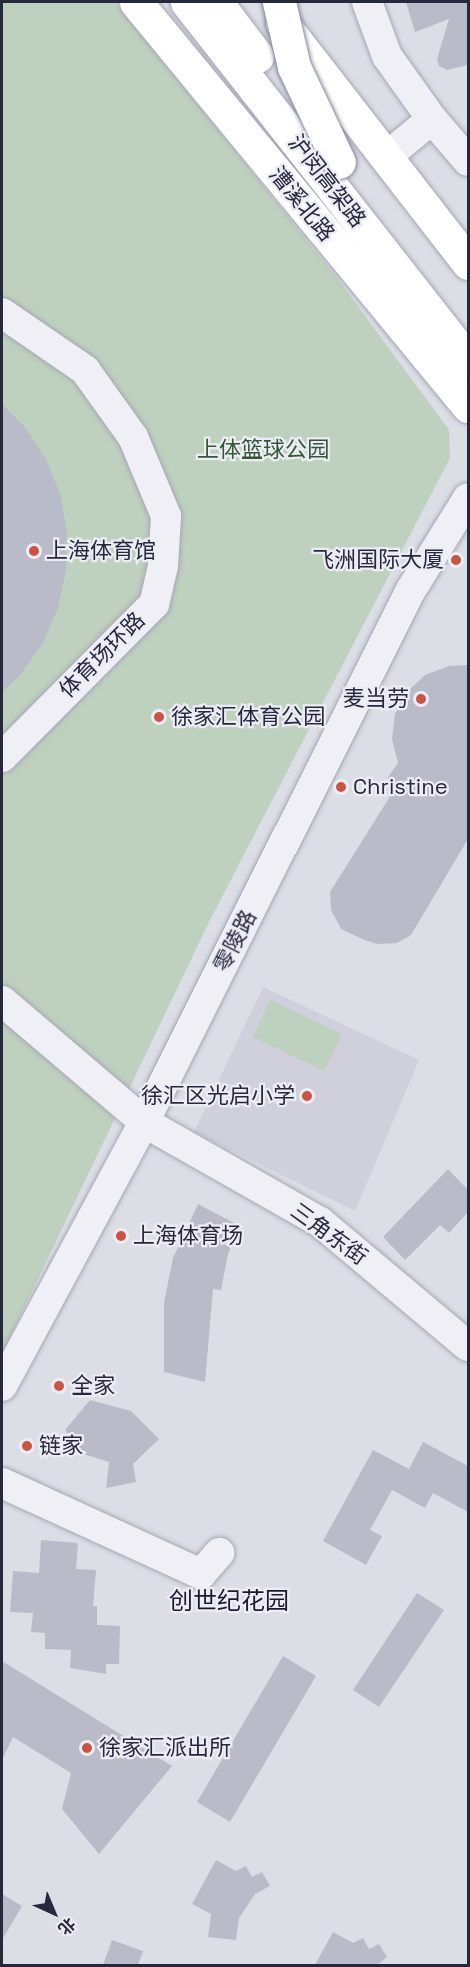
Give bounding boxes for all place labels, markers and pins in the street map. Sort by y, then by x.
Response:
place label: 上海体育馆 [46,538,156,564]
marker: 上海体育馆 [27,544,41,558]
place label: 飞洲国际大厦 [312,547,444,573]
marker: 飞洲国际大厦 [449,553,463,567]
place label: 麦当劳 [343,686,409,712]
marker: 麦当劳 [414,692,428,706]
place label: 徐家汇体育公园 [171,704,325,730]
marker: 徐家汇体育公园 [152,710,166,724]
place label: Christine [353,774,448,800]
marker: Christine [334,780,348,794]
place label: 徐汇区光启小学 [141,1083,295,1109]
marker: 徐汇区光启小学 [300,1089,314,1103]
place label: 上海体育场 [133,1223,243,1249]
marker: 上海体育场 [114,1229,128,1243]
place label: 全家 [71,1373,115,1399]
marker: 全家 [52,1379,66,1393]
place label: 链家 [39,1433,83,1459]
marker: 链家 [20,1439,34,1453]
place label: 徐家汇派出所 [99,1735,231,1761]
marker: 徐家汇派出所 [80,1741,94,1755]

